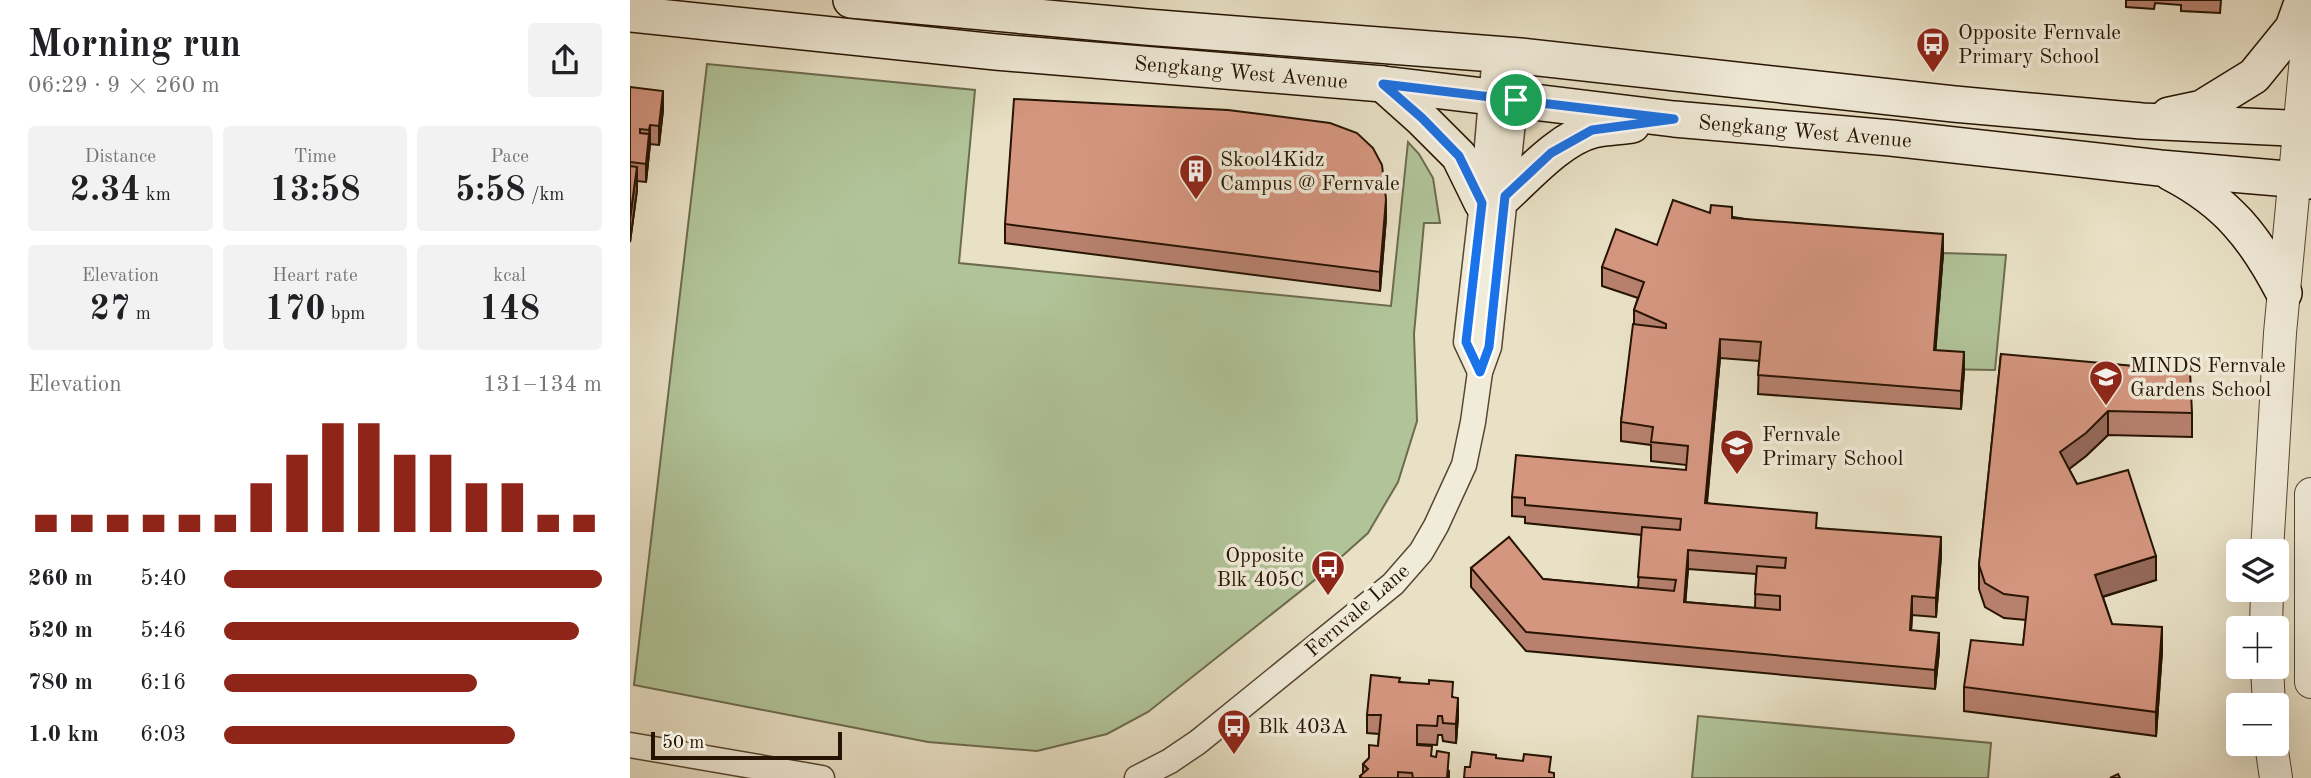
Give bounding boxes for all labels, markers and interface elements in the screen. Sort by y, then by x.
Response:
button: share [528,23,602,97]
place label: Opposite Fernvale Primary School [1958,23,2121,68]
bus stop icon: Opposite Fernvale Primary School [1914,25,1952,74]
text: Morning run [28,27,241,65]
street label: Sengkang West Avenue [1133,54,1349,93]
pin [1486,70,1546,130]
text: 06:29 · 9 × 260 m [28,74,220,97]
icon: arrive [1497,81,1535,119]
street label: Sengkang West Avenue [1697,113,1913,152]
text: Distance [85,148,156,167]
text: Time [294,148,336,167]
text: Pace [490,148,529,167]
place label: Skool4Kidz Campus @ Fernvale [1220,150,1400,195]
building icon: Skool4Kidz Campus @ Fernvale [1177,152,1215,201]
text: 2.34 [70,173,141,208]
text: 13:58 [269,173,361,208]
text: 5:58 [455,173,526,208]
text: km [141,186,171,205]
text: /km [526,186,564,205]
text: Elevation [82,267,159,286]
text: Heart rate [272,267,358,286]
text: kcal [493,267,526,286]
text: 27 [90,292,130,327]
text: 170 [265,292,325,327]
text: 148 [479,292,540,327]
text: m [130,305,151,324]
text: bpm [325,305,365,324]
place label: MINDS Fernvale Gardens School [2130,356,2286,401]
school or university icon: MINDS Fernvale Gardens School [2087,358,2125,407]
text: Elevation [28,373,122,396]
text: 131–134 m [483,373,602,396]
place label: Fernvale Primary School [1762,425,1904,470]
school or university icon: Fernvale Primary School [1718,427,1756,476]
map controls [2226,539,2289,756]
button: layers [2226,539,2289,602]
place label: Opposite Blk 405C [1216,546,1304,591]
bus stop icon: Opposite Blk 405C [1309,548,1347,597]
street label: Fernvale Lane [1302,561,1414,662]
text: 260 m [28,567,93,590]
text: 5:40 [140,567,186,590]
button: + [2226,616,2289,679]
text: 520 m [28,619,93,642]
text: 5:46 [140,619,186,642]
text: 780 m [28,671,93,694]
text: 6:16 [140,671,186,694]
button: − [2226,693,2289,756]
bus stop icon: Blk 403A [1215,707,1253,756]
place label: Blk 403A [1258,717,1348,738]
text: 1.0 km [28,723,99,746]
text: 6:03 [140,723,186,746]
scale bar [651,729,842,761]
text: 50 m [662,734,704,753]

